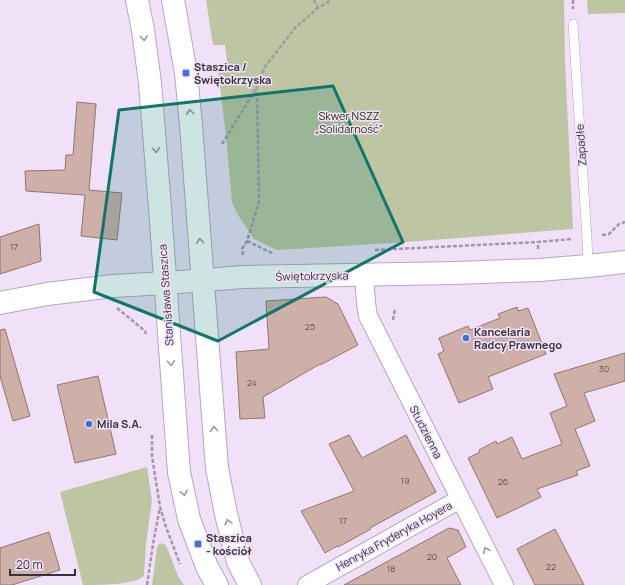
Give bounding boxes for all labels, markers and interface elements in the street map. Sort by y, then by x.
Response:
one-way arrow [139,35,148,41]
place label: Staszica / Świętokrzyska [194,59,271,87]
marker: Staszica / Świętokrzyska [181,68,191,78]
park label: Skwer NSZZ „Solidarność” [315,108,383,136]
one-way arrow [186,109,195,115]
street label: Zapadłe [572,123,589,167]
one-way arrow [151,147,160,153]
one-way arrow [195,238,204,244]
house number: 17 [10,240,18,253]
street label: Stanisława Staszica [154,244,177,346]
street label: Świętokrzyska [275,267,349,284]
house number: 25 [305,320,315,333]
place label: Kancelaria Radcy Prawnego [474,324,562,352]
marker: Kancelaria Radcy Prawnego [461,333,471,343]
one-way arrow [167,360,176,366]
house number: 30 [599,362,609,375]
house number: 24 [247,376,257,389]
street label: Studzienna [407,402,446,461]
place label: Mila S.A. [97,416,142,431]
marker: Mila S.A. [84,419,94,429]
one-way arrow [210,426,219,432]
house number: 19 [400,474,410,487]
house number: 26 [498,475,509,488]
one-way arrow [179,489,187,496]
street label: Henryka Fryderyka Hoyera [333,497,455,574]
house number: 17 [339,514,347,527]
one-way arrow [224,519,233,526]
place label: Staszica - kościół [206,530,252,558]
marker: Staszica - kościół [193,539,203,549]
one-way arrow [483,547,491,554]
house number: 20 [427,550,437,563]
scale bar [10,551,75,577]
text: 20 m [16,556,43,573]
house number: 22 [546,560,556,573]
house number: 18 [387,562,395,575]

